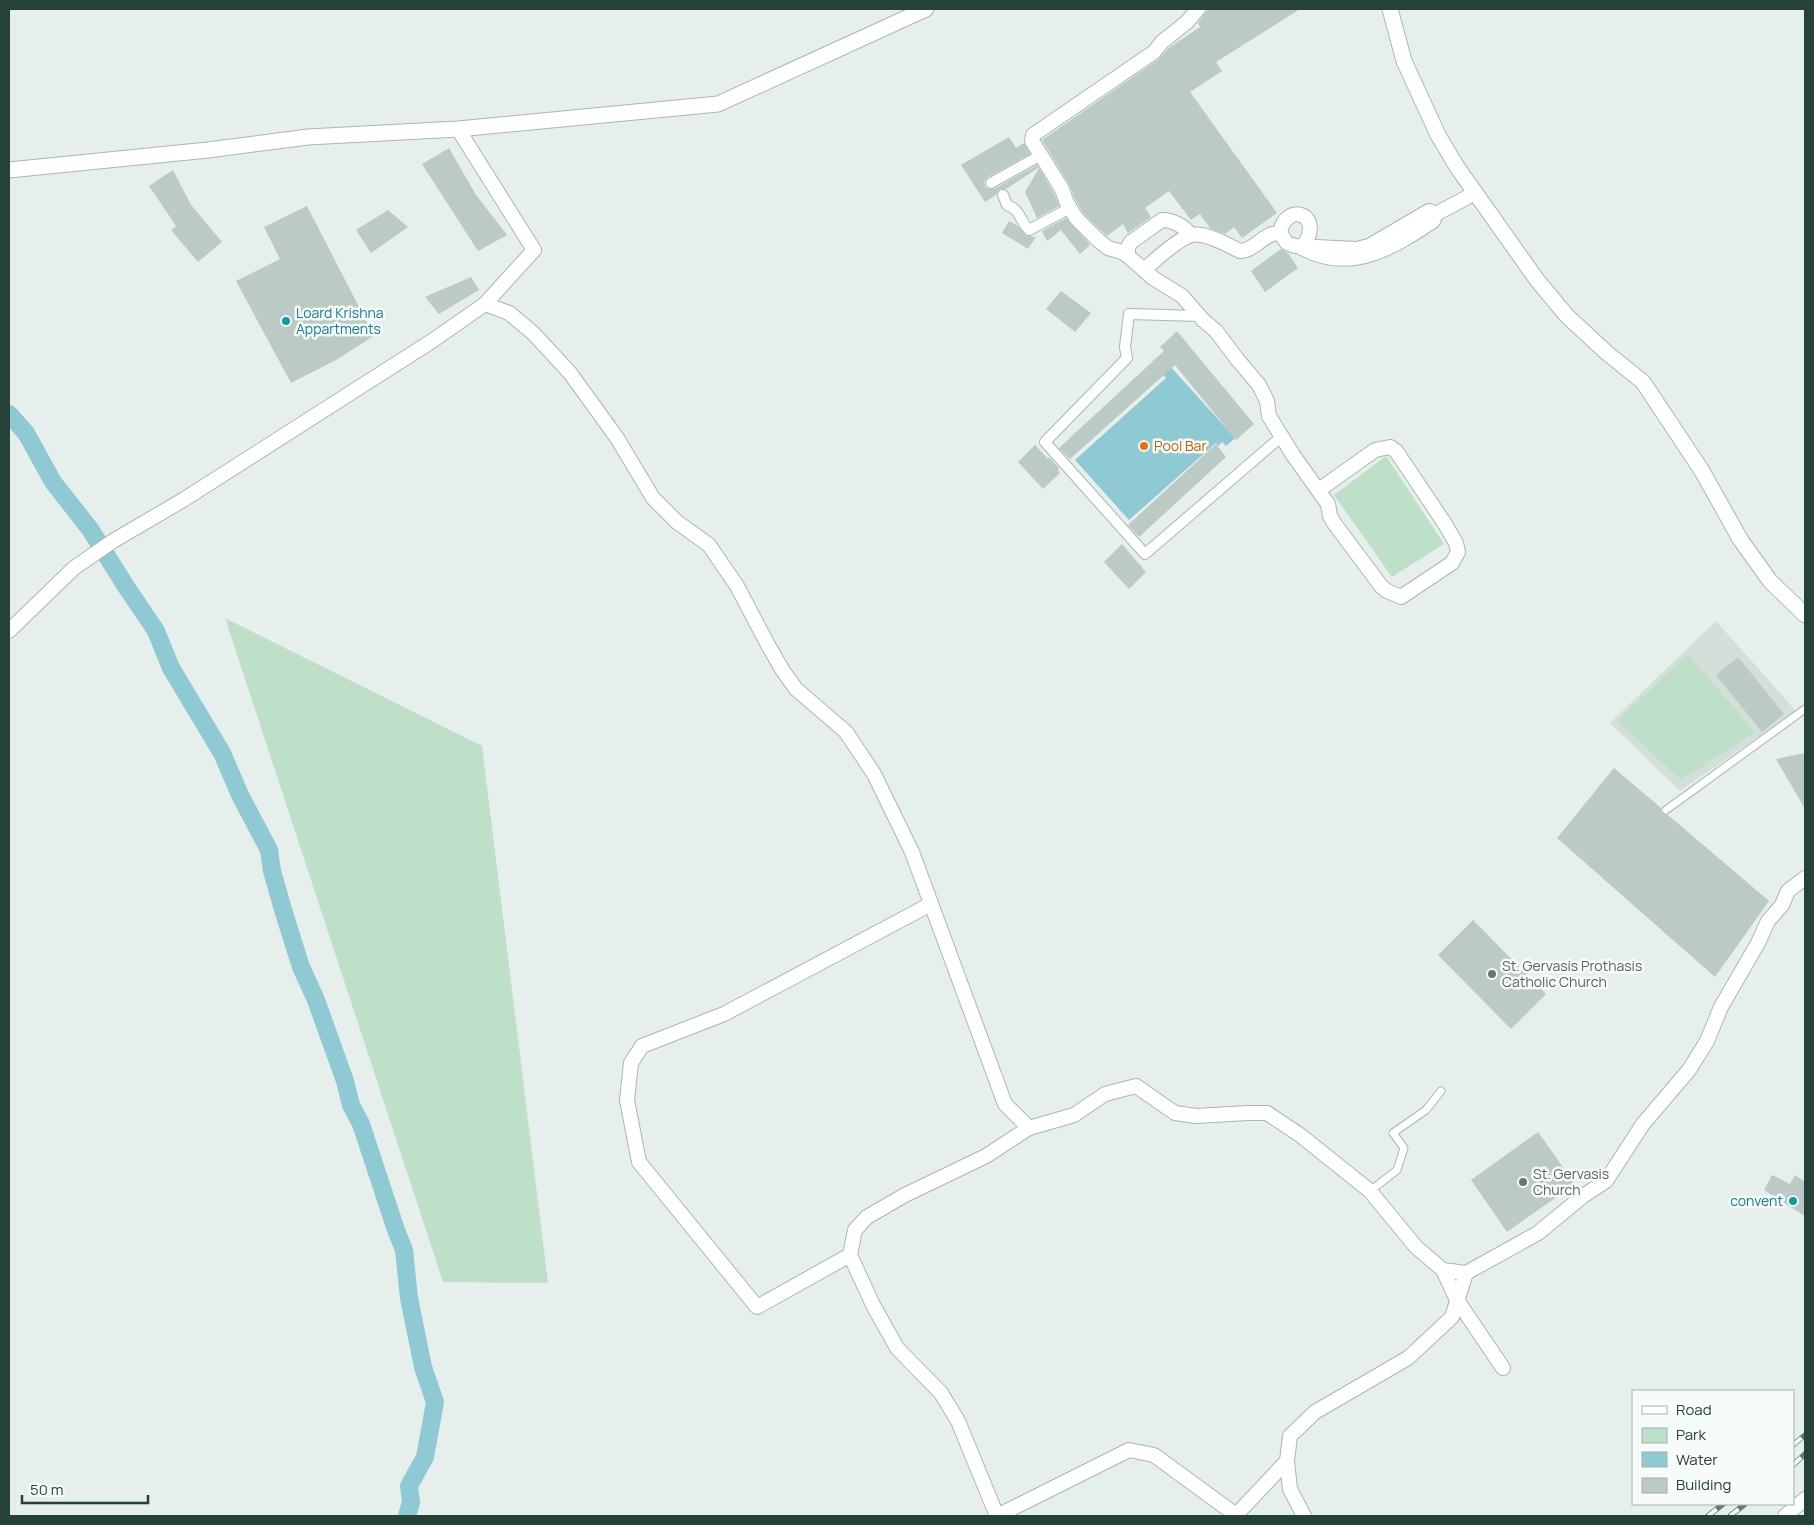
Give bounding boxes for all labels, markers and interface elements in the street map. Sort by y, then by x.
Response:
place label: Loard Krishna Appartments [296,303,384,338]
marker: Loard Krishna Appartments [280,315,292,327]
place label: Pool Bar [1154,436,1206,455]
marker: Pool Bar [1138,440,1150,452]
place label: St. Gervasis Prothasis Catholic Church [1502,956,1642,991]
marker: St. Gervasis Prothasis Catholic Church [1486,968,1498,980]
place label: St. Gervasis Church [1533,1164,1609,1199]
marker: St. Gervasis Church [1517,1176,1529,1188]
place label: convent [1730,1191,1783,1210]
marker: convent [1787,1195,1799,1207]
legend [1632,1390,1794,1505]
text: Road [1676,1399,1712,1420]
text: Park [1676,1424,1706,1445]
text: Water [1676,1449,1718,1470]
scale bar [22,1472,149,1504]
text: Building [1676,1474,1731,1495]
text: 50 m [30,1479,64,1500]

